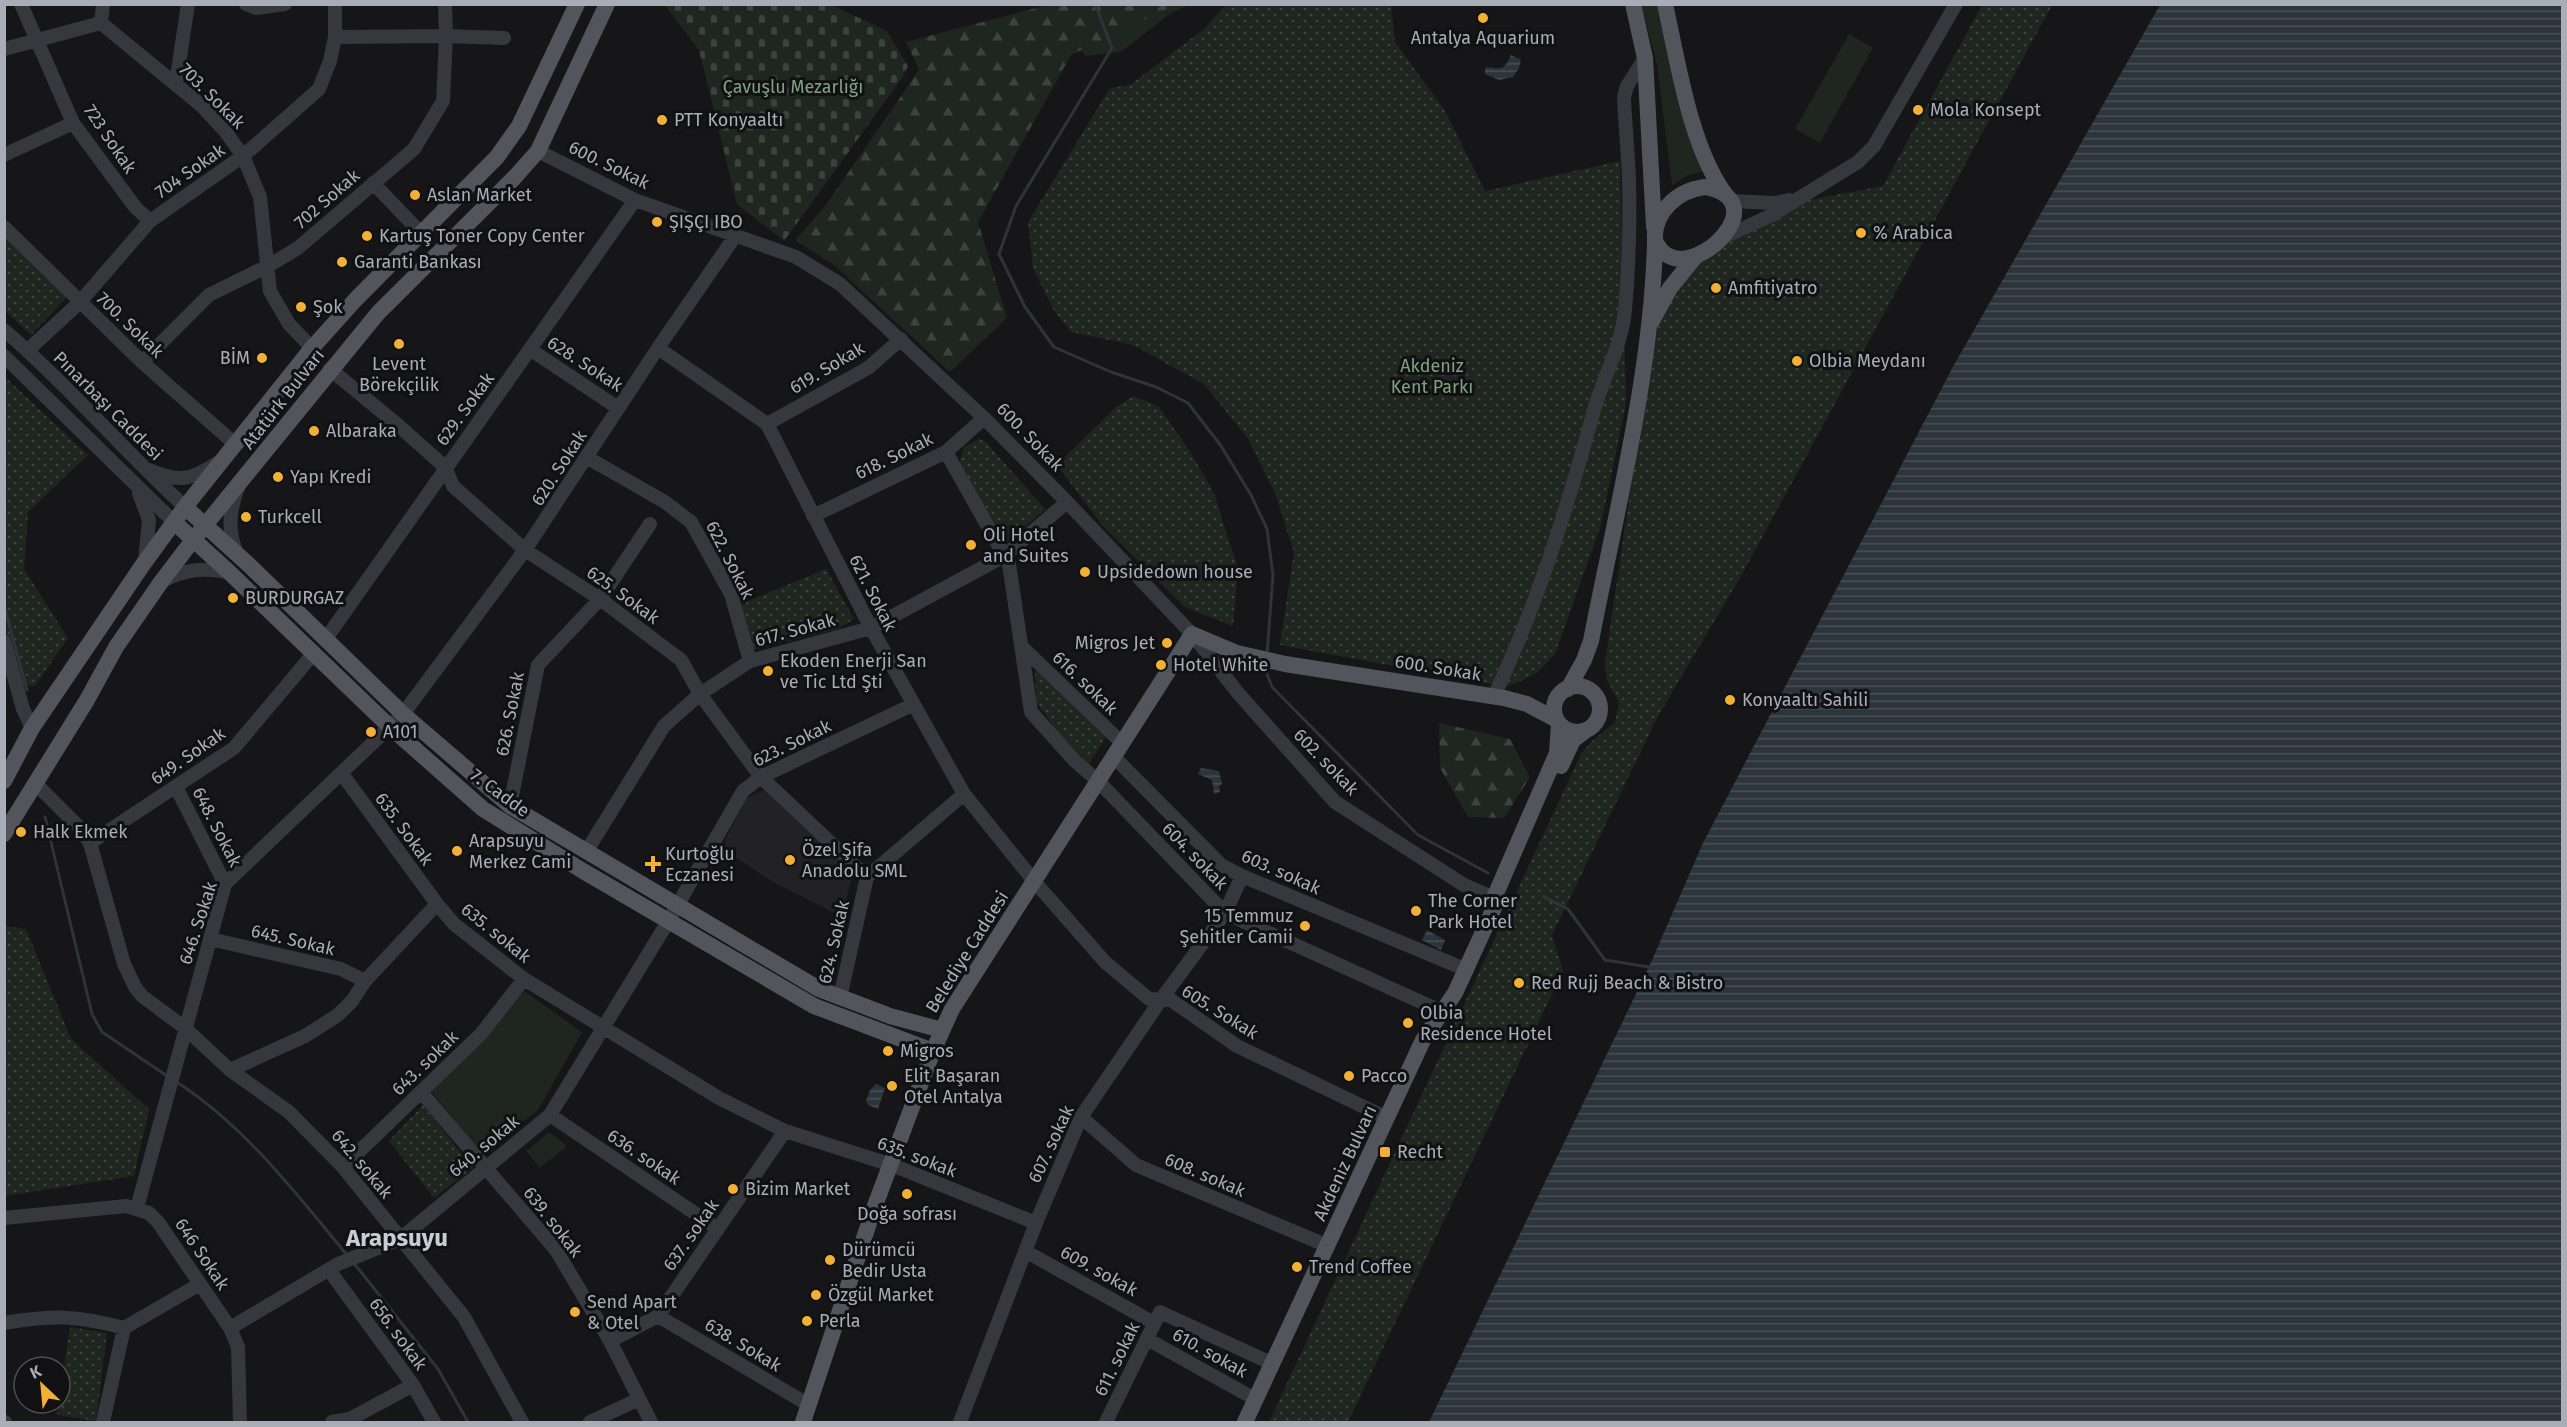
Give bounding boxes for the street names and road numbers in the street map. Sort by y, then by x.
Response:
street label: 703. Sokak [175,59,250,134]
street label: 723 Sokak [79,100,142,178]
street label: 600. Sokak [565,136,654,194]
street label: 704 Sokak [151,138,230,203]
street label: 702 Sokak [290,164,365,233]
street label: 700. Sokak [92,287,169,363]
street label: 628. Sokak [543,331,628,397]
street label: 619. Sokak [786,337,869,399]
street label: Atatürk Bulvarı [237,344,329,454]
street label: Pınarbaşı Caddesi [49,347,167,465]
street label: 629. Sokak [431,368,499,450]
street label: 600. Sokak [992,398,1069,477]
street label: 620. Sokak [526,425,592,510]
street label: 618. Sokak [852,427,937,484]
street label: 622. Sokak [701,517,759,603]
street label: 621. Sokak [844,551,902,636]
street label: 625. Sokak [582,561,664,629]
street label: 617. Sokak [753,609,838,651]
street label: 616. sokak [1048,647,1123,720]
street label: 600. Sokak [1393,650,1483,686]
street label: 626. Sokak [491,669,529,758]
street label: 623. Sokak [749,714,836,771]
street label: 649. Sokak [147,722,230,790]
street label: 602. sokak [1289,724,1364,801]
street label: 7. Cadde [466,764,534,822]
street label: 648. Sokak [188,783,247,871]
street label: 635. Sokak [370,788,438,870]
street label: 604. sokak [1157,818,1233,895]
street label: 603. sokak [1238,845,1325,900]
street label: 646. Sokak [174,878,222,967]
street label: Belediye Caddesi [921,887,1013,1017]
street label: 624. Sokak [814,897,854,986]
street label: 635. sokak [457,898,536,968]
street label: 645. Sokak [249,920,338,960]
street label: 605. Sokak [1178,980,1263,1045]
street label: 643. sokak [387,1025,463,1100]
street label: 607. sokak [1023,1101,1079,1186]
street label: Akdeniz Bulvarı [1309,1102,1381,1224]
street label: 640. sokak [444,1110,524,1182]
street label: 636. sokak [603,1124,686,1190]
street label: 642. sokak [327,1125,398,1204]
street label: 635. sokak [874,1132,961,1182]
street label: 608. sokak [1161,1148,1249,1202]
street label: 639. sokak [519,1182,588,1262]
street label: 637. sokak [658,1194,724,1275]
street label: 646 Sokak [170,1214,234,1295]
street label: 609. sokak [1057,1241,1142,1302]
street label: 656. sokak [364,1294,432,1375]
street label: 638. Sokak [701,1314,786,1377]
street label: 611. sokak [1090,1318,1145,1400]
street label: 610. sokak [1169,1323,1252,1383]

